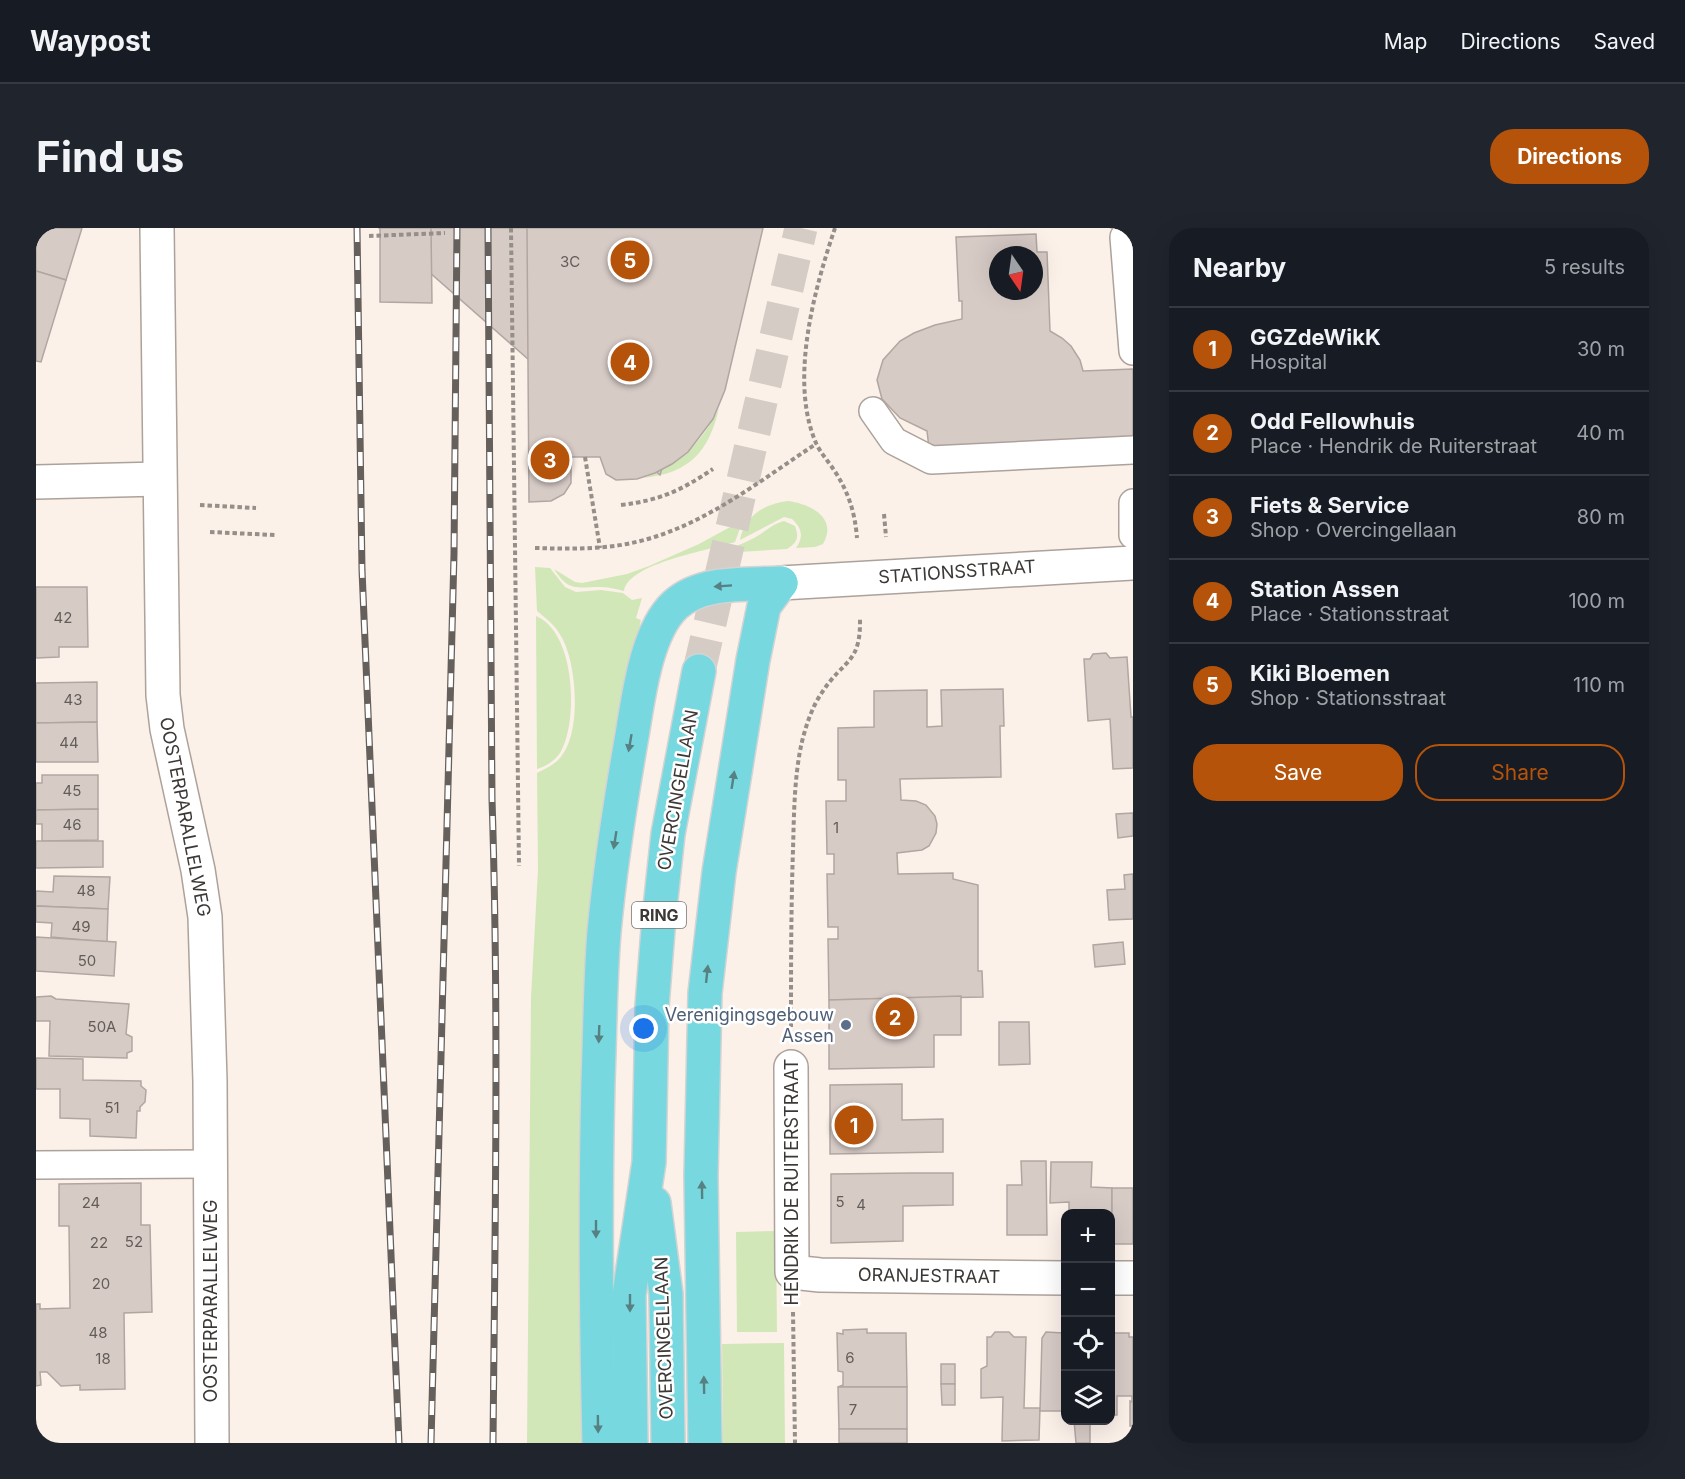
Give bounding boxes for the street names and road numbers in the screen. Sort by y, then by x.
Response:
street label: STATIONSSTRAAT [878,556,1036,587]
street label: OVERCINGELLAAN [653,708,702,872]
street label: OOSTERPARALLELWEG [156,715,215,919]
road number: RING [632,902,686,928]
street label: HENDRIK DE RUITERSTRAAT [781,1059,802,1305]
street label: OOSTERPARALLELWEG [200,1199,221,1403]
street label: OVERCINGELLAAN [650,1256,677,1420]
street label: ORANJESTRAAT [858,1264,1000,1287]

